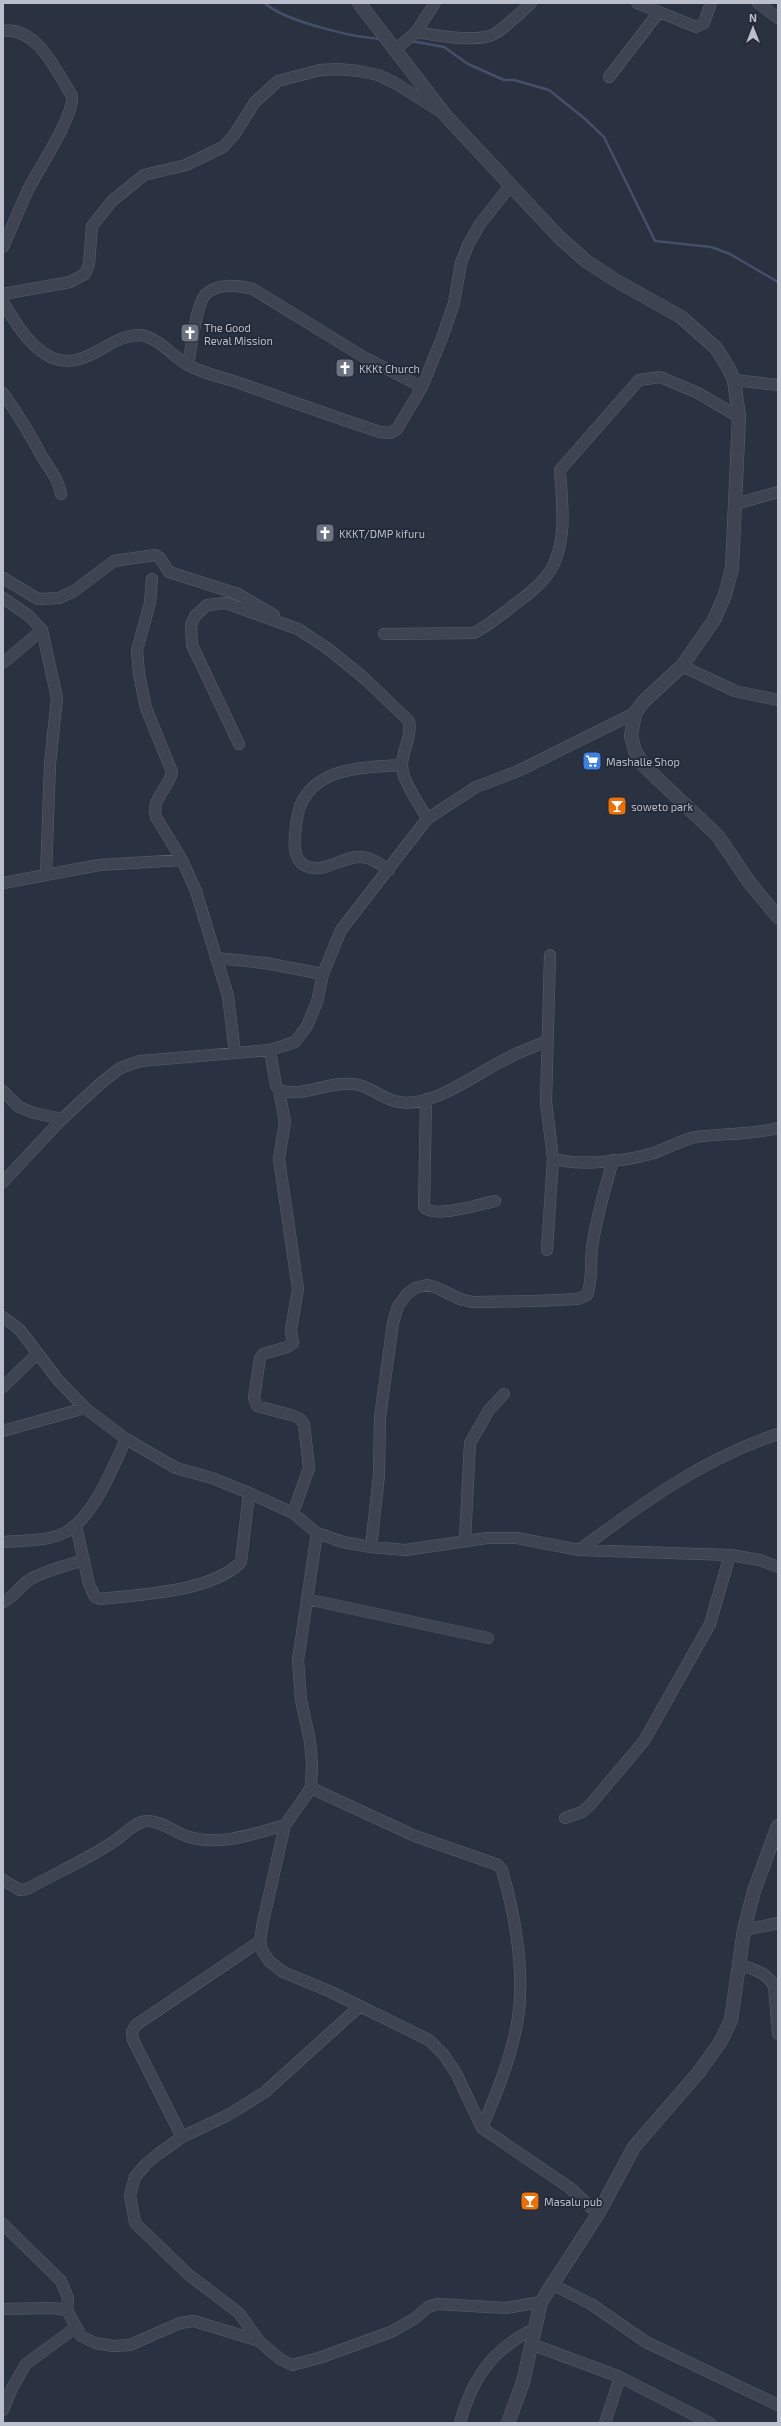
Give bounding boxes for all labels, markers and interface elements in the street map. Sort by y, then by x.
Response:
north arrow [733,8,773,48]
text: N [749,11,757,24]
place label: The Good Reval Mission [204,321,273,347]
church icon: The Good Reval Mission [179,322,201,344]
church icon: KKKt Church [334,357,356,379]
place label: KKKt Church [359,362,420,375]
church icon: KKKT/DMP kifuru [314,522,336,544]
place label: KKKT/DMP kifuru [339,527,425,540]
supermarket icon: Mashalle Shop [581,750,603,772]
place label: Mashalle Shop [606,755,680,768]
bar icon: soweto park [606,795,628,817]
place label: soweto park [631,800,693,813]
bar icon: Masalu pub [519,2190,541,2212]
place label: Masalu pub [544,2195,602,2208]

